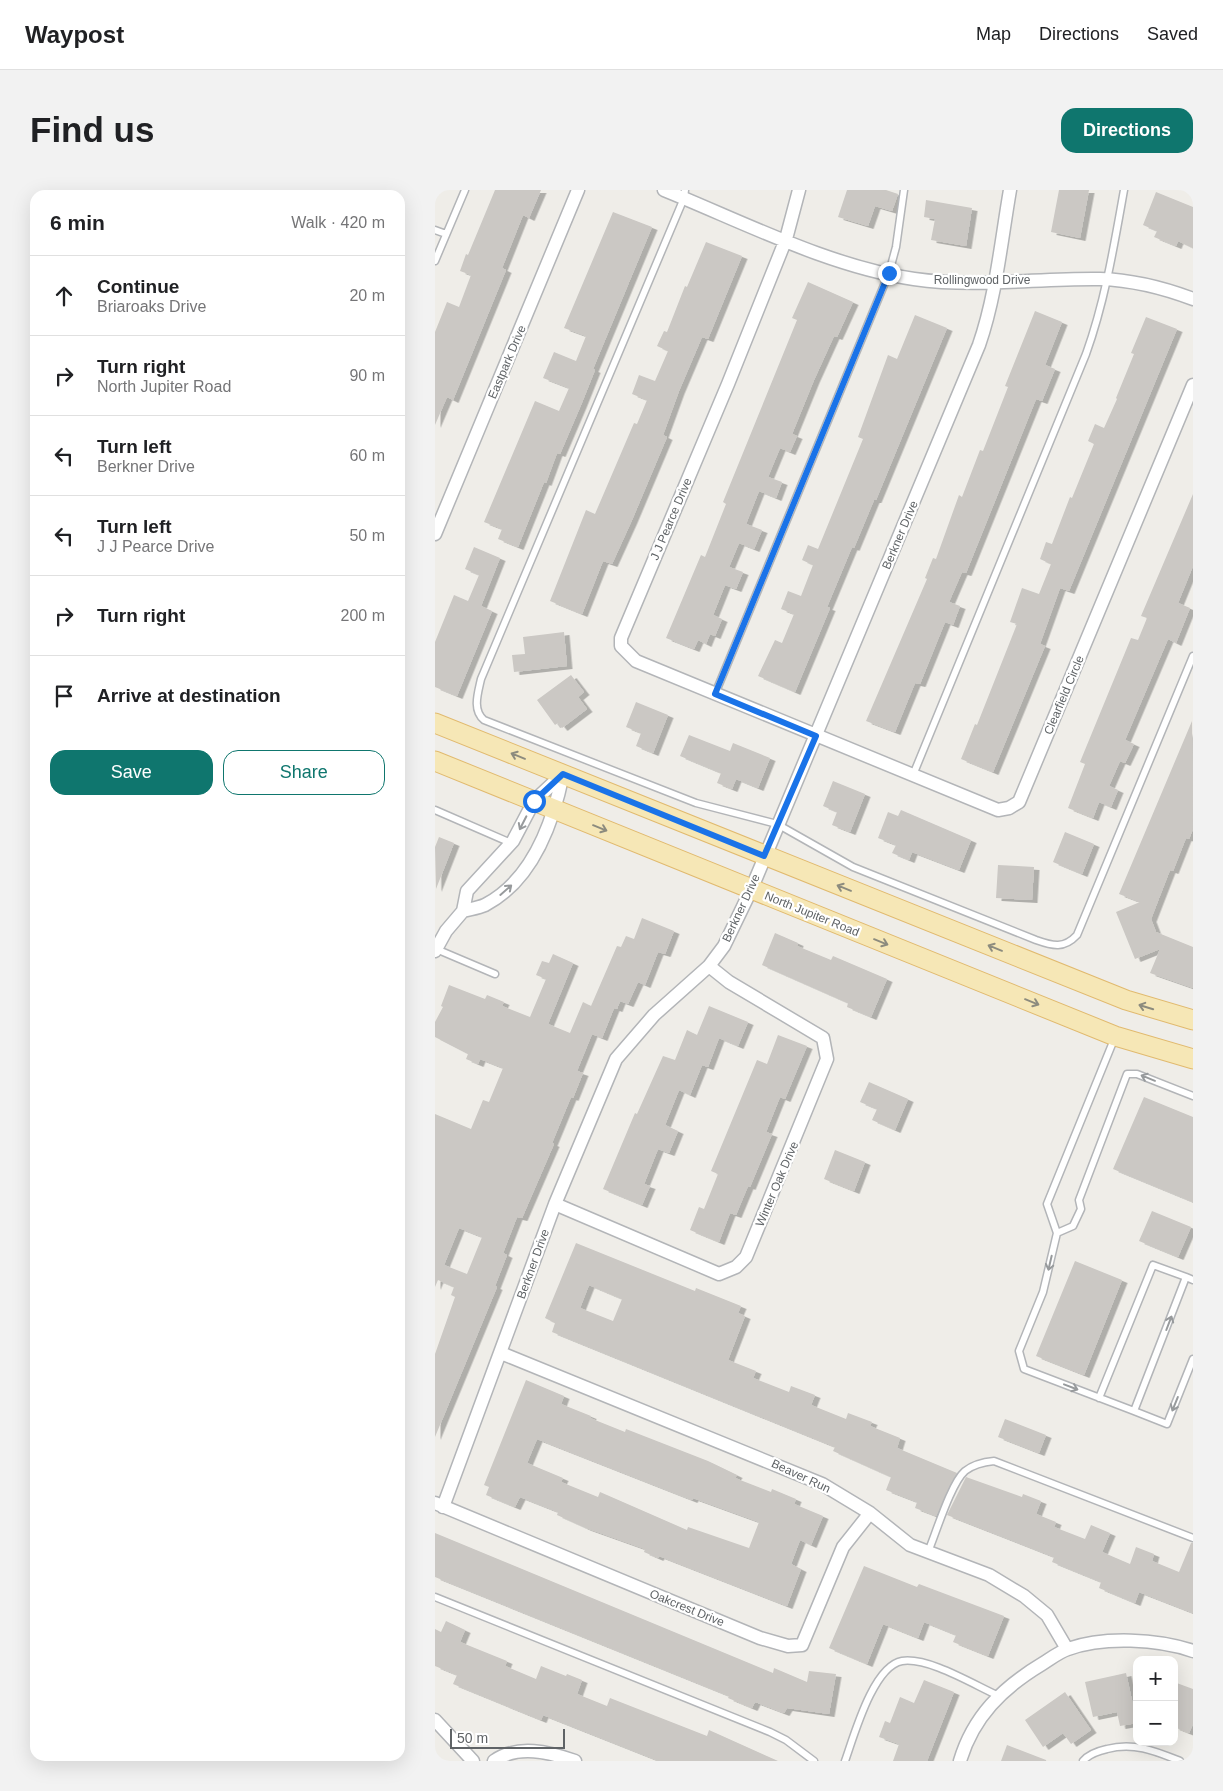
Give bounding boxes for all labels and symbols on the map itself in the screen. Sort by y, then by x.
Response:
route end [878,262,901,285]
street label: Rollingwood Drive [934,273,1031,287]
street label: Eastpark Drive [485,323,529,401]
street label: J J Pearce Drive [647,475,695,562]
street label: Berkner Drive [879,498,921,571]
street label: Clearfield Circle [1041,653,1087,737]
one-way arrow [511,751,526,760]
route start [523,790,546,813]
one-way arrow [518,815,528,830]
one-way arrow [593,825,608,834]
street label: Berkner Drive [719,872,763,944]
one-way arrow [837,883,852,893]
one-way arrow [499,884,512,895]
street label: North Jupiter Road [763,889,861,939]
one-way arrow [873,938,888,947]
one-way arrow [988,943,1003,953]
one-way arrow [1024,998,1039,1007]
one-way arrow [1139,1001,1155,1011]
one-way arrow [1141,1073,1156,1082]
street label: Winter Oak Drive [753,1139,801,1229]
street label: Berkner Drive [514,1227,552,1301]
one-way arrow [1045,1255,1054,1271]
one-way arrow [1165,1316,1174,1331]
one-way arrow [1063,1383,1078,1392]
one-way arrow [1169,1396,1179,1411]
street label: Beaver Run [769,1456,833,1496]
street label: Oakcrest Drive [648,1587,727,1629]
scale bar [450,1726,565,1749]

